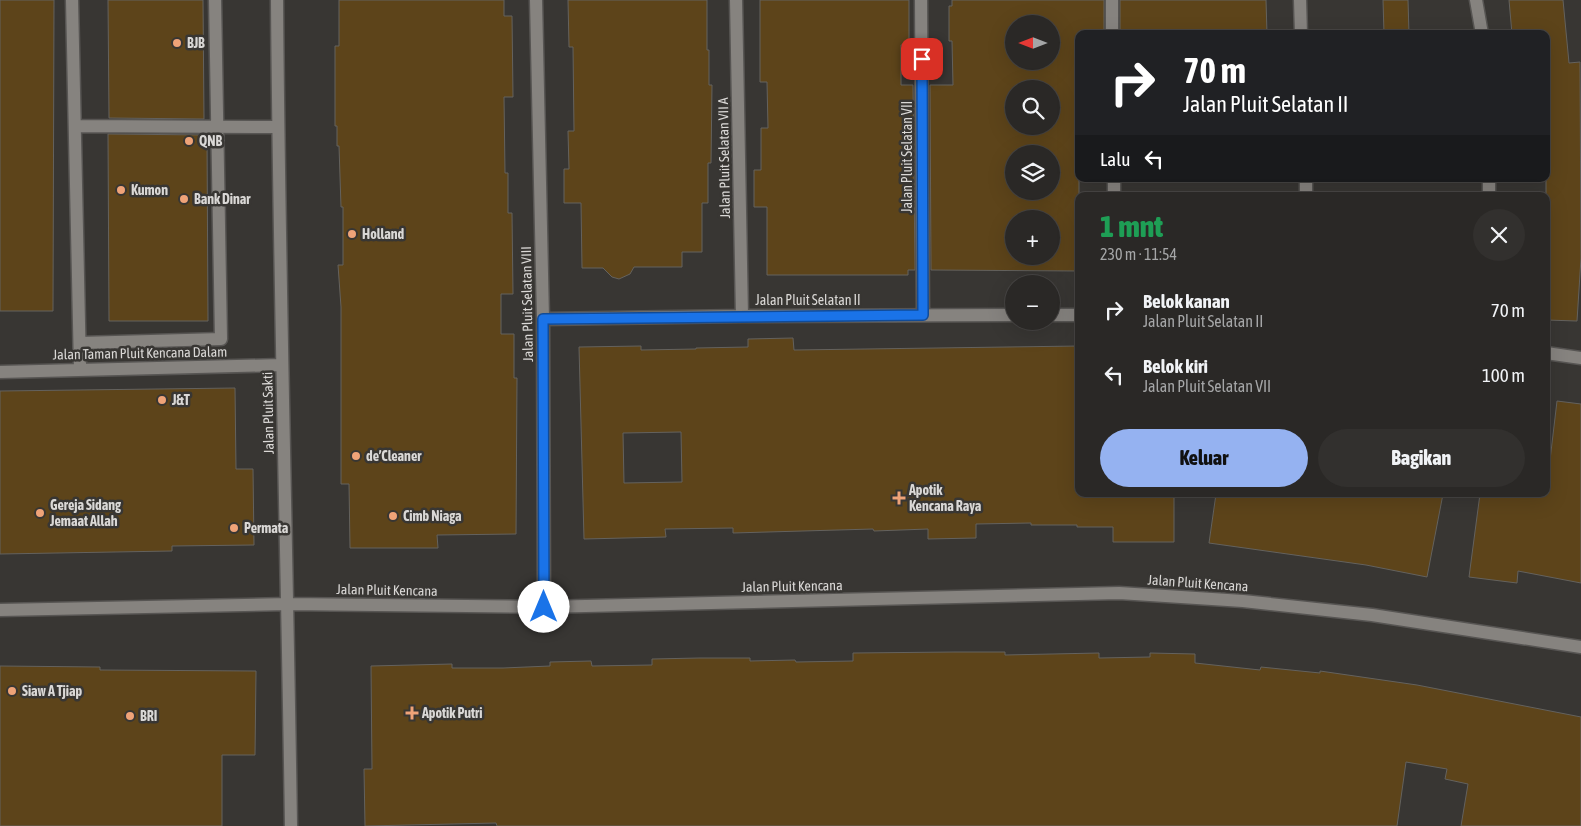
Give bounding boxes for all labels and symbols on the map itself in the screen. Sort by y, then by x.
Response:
north arrow [1005,15,1060,70]
place label: BJB [187,35,205,51]
marker: BJB [171,37,183,49]
pin [901,38,943,80]
street label: Jalan Pluit Selatan VII A [715,97,733,219]
street label: Jalan Pluit Selatan VII [899,101,915,213]
place label: QNB [199,133,222,149]
marker: QNB [183,135,195,147]
place label: Kumon [131,182,168,198]
marker: Kumon [115,184,127,196]
place label: Bank Dinar [194,191,251,207]
marker: Bank Dinar [178,193,190,205]
place label: Holland [362,226,404,242]
marker: Holland [346,228,358,240]
street label: Jalan Pluit Selatan VIII [518,246,536,362]
street label: Jalan Pluit Selatan II [755,292,861,308]
street label: Jalan Taman Pluit Kencana Dalam [53,343,227,363]
street label: Jalan Pluit Sakti [259,372,277,454]
place label: J&T [171,392,191,408]
marker: J&T [156,394,168,406]
place label: de’Cleaner [366,448,422,464]
marker: de’Cleaner [350,450,362,462]
place label: Apotik Kencana Raya [908,482,982,514]
marker: Apotik Kencana Raya [893,492,905,504]
place label: Gereja Sidang Jemaat Allah [49,497,122,529]
marker: Gereja Sidang Jemaat Allah [34,507,46,519]
place label: Cimb Niaga [403,508,462,524]
marker: Cimb Niaga [387,510,399,522]
place label: Permata [244,520,289,536]
marker: Permata [228,522,240,534]
street label: Jalan Pluit Kencana [1147,571,1249,595]
street label: Jalan Pluit Kencana [741,577,843,595]
position arrow [517,580,569,632]
street label: Jalan Pluit Kencana [336,581,438,599]
place label: Siaw A Tjiap [22,683,82,699]
marker: Siaw A Tjiap [6,685,18,697]
place label: Apotik Putri [421,705,482,721]
marker: Apotik Putri [406,707,418,719]
place label: BRI [140,708,157,724]
marker: BRI [124,710,136,722]

